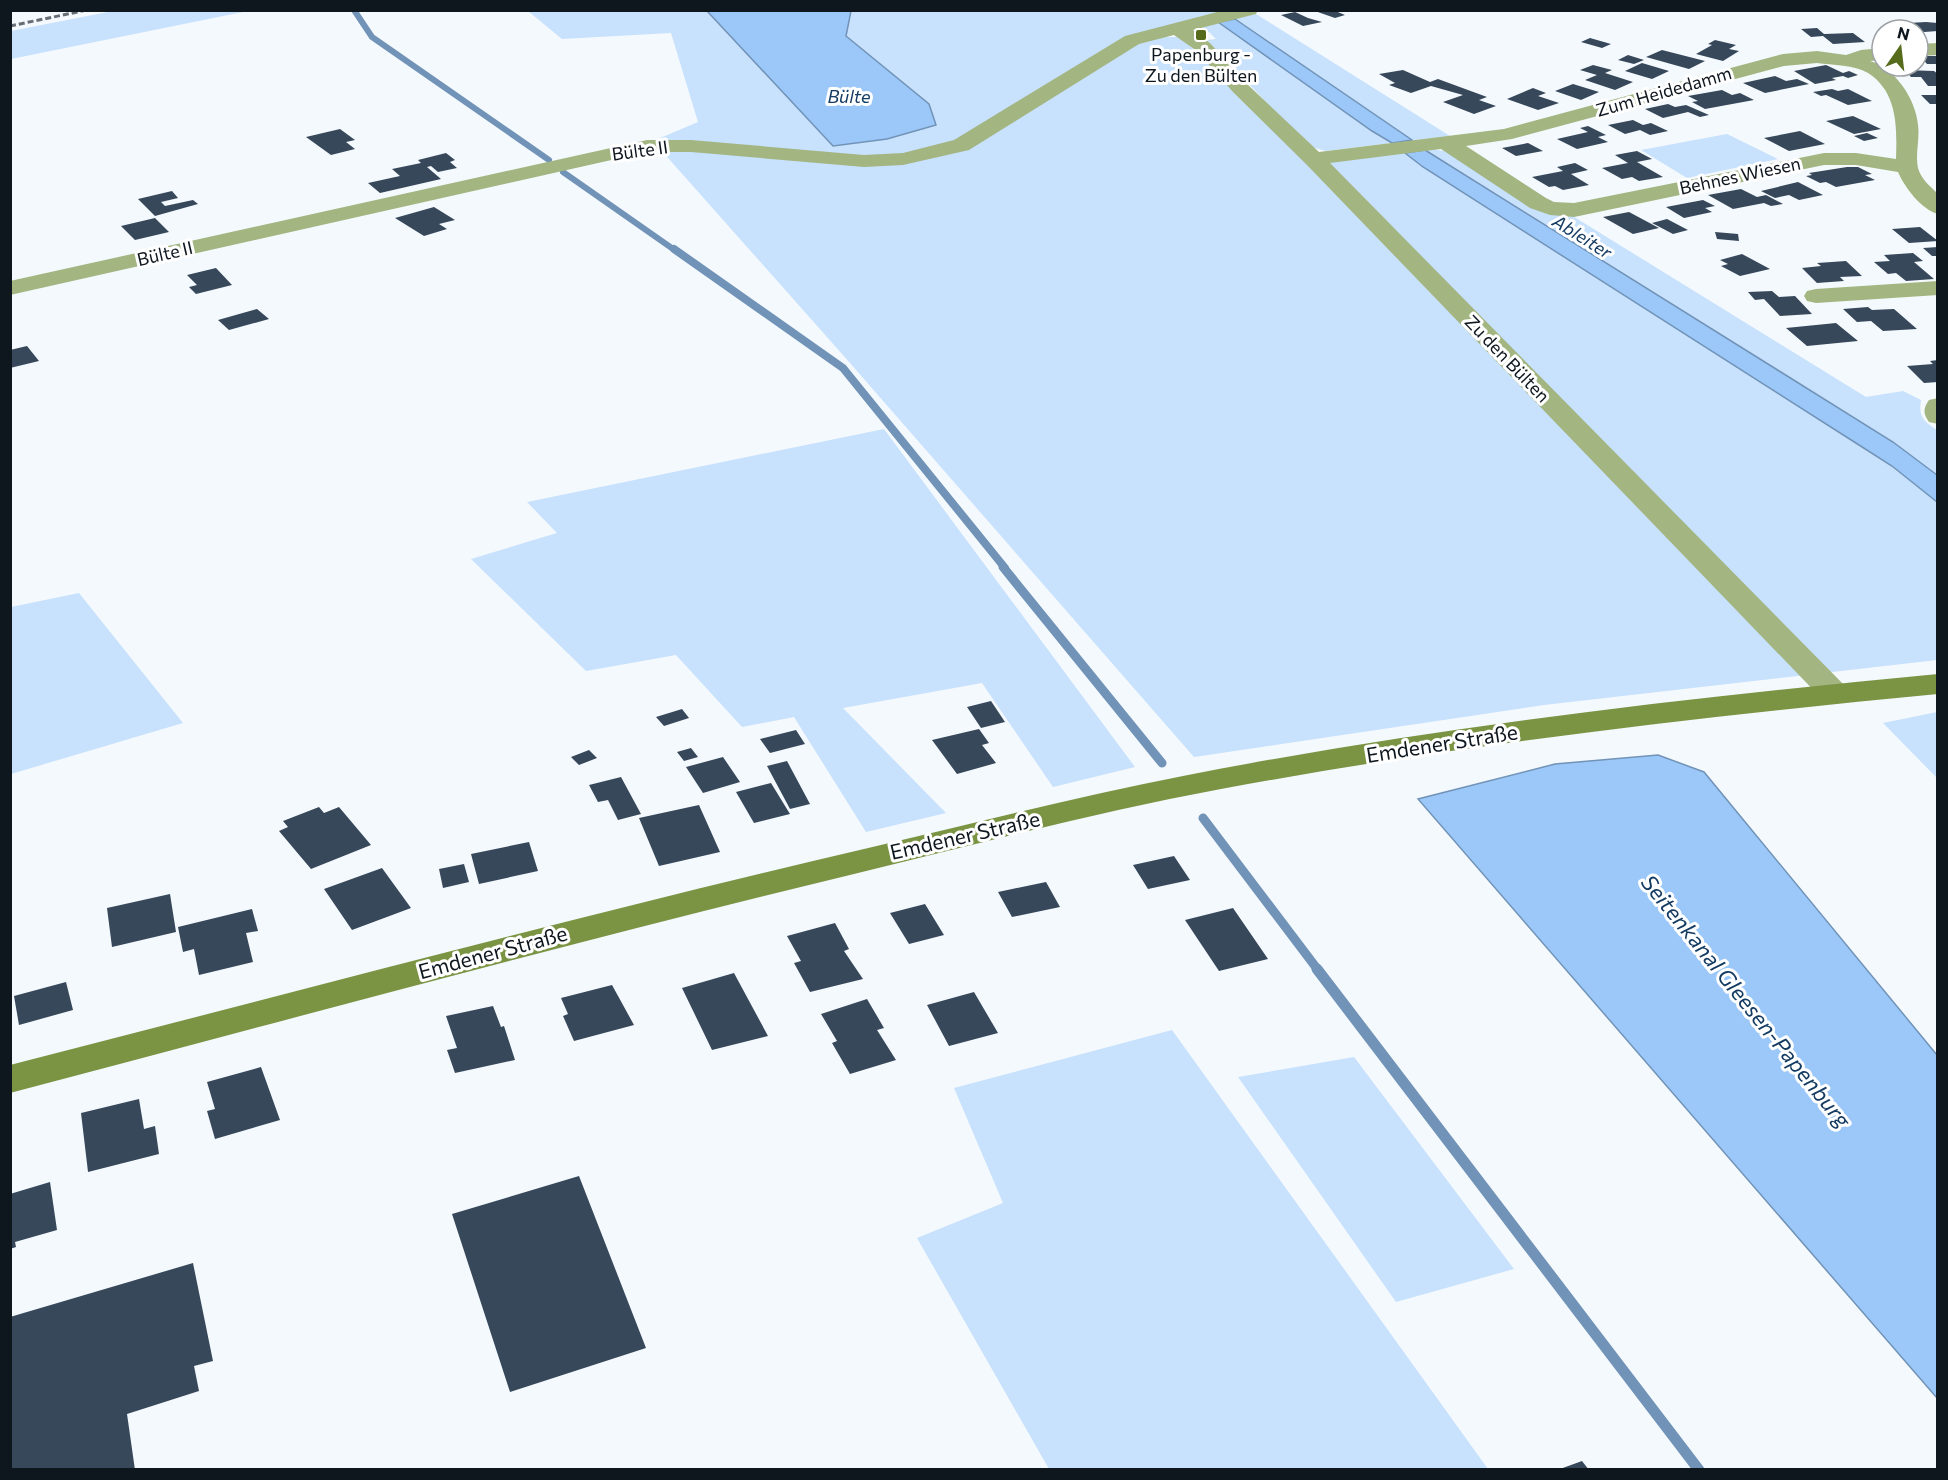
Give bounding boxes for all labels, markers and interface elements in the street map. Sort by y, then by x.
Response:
north arrow [1870,18,1930,78]
text: N [1896,22,1912,44]
marker: Papenburg - Zu den Bülten [1194,28,1208,42]
place label: Papenburg - Zu den Bülten [1145,43,1257,86]
street label: Zum Heidedamm [1593,61,1734,121]
water label: Bülte [828,85,871,107]
street label: Bülte II [610,135,669,165]
street label: Behnes Wiesen [1677,151,1802,199]
water label: Ableiter [1548,209,1617,263]
street label: Bülte II [135,236,195,270]
street label: Zu den Bülten [1461,310,1555,406]
street label: Emdener Straße [1364,718,1519,767]
street label: Emdener Straße [887,805,1042,864]
water label: Seitenkanal Gleesen-Papenburg [1636,869,1857,1133]
street label: Emdener Straße [415,920,570,983]

